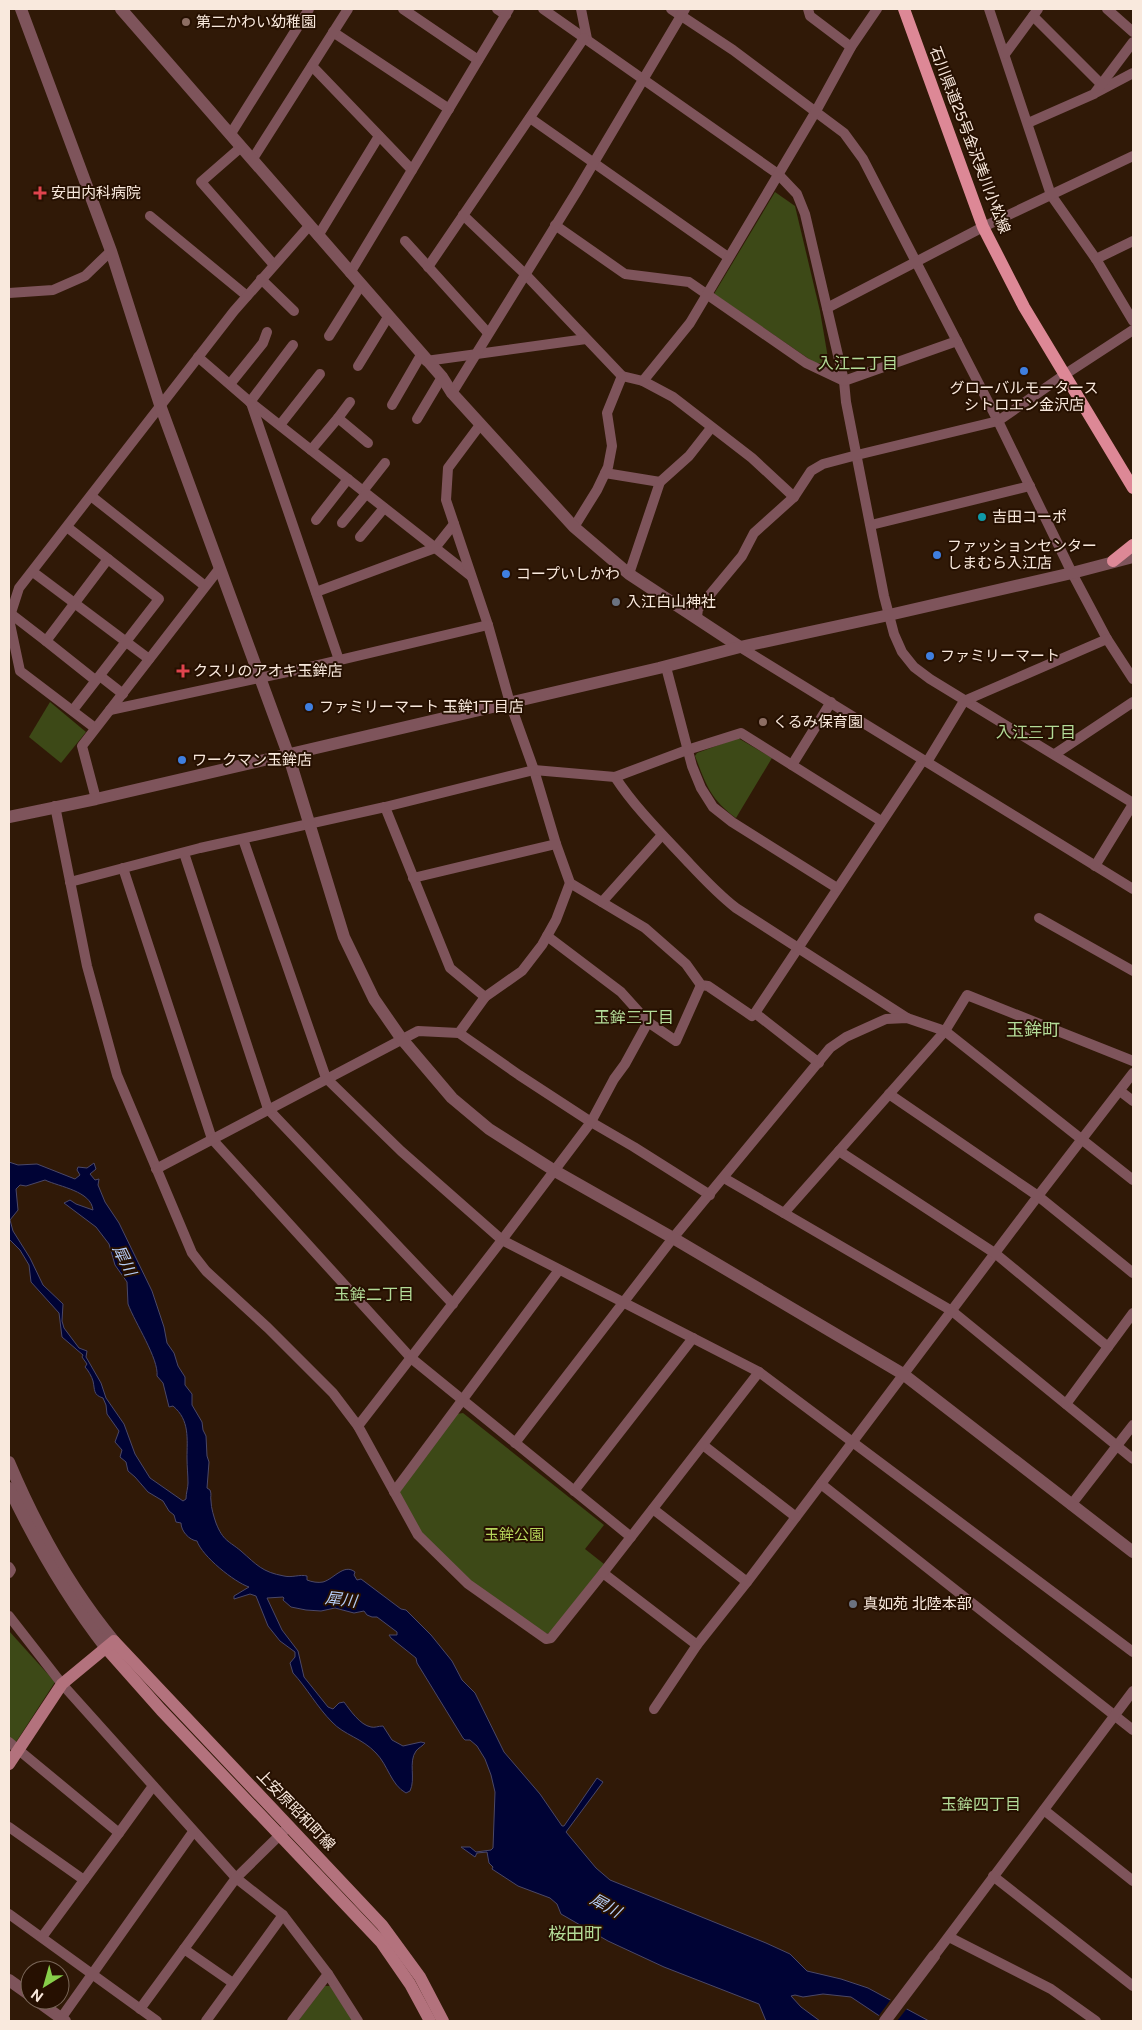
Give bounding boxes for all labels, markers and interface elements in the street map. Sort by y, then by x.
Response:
place label: 第二かわい幼稚園 [196,13,316,30]
marker: 第二かわい幼稚園 [180,16,192,28]
street label: 石川県道25号金沢美川小松線 [927,44,1014,236]
place label: 安田内科病院 [51,184,141,201]
marker: 安田内科病院 [33,186,47,200]
district label: 入江二丁目 [818,354,898,373]
marker: グローバルモータース シトロエン金沢店 [1018,365,1030,377]
place label: グローバルモータース シトロエン金沢店 [949,379,1099,413]
place label: 吉田コーポ [992,508,1067,525]
marker: 吉田コーポ [976,511,988,523]
place label: ファッションセンター しまむら入江店 [947,537,1097,571]
marker: ファッションセンター しまむら入江店 [931,549,943,561]
place label: コープいしかわ [516,565,620,582]
marker: コープいしかわ [500,568,512,580]
place label: 入江白山神社 [626,593,716,610]
marker: 入江白山神社 [610,596,622,608]
place label: ファミリーマート [940,647,1060,664]
marker: ファミリーマート [924,650,936,662]
place label: クスリのアオキ玉鉾店 [193,662,343,679]
marker: クスリのアオキ玉鉾店 [177,665,189,677]
place label: ファミリーマート 玉鉾1丁目店 [319,698,524,715]
marker: ファミリーマート 玉鉾1丁目店 [303,701,315,713]
place label: くるみ保育園 [773,713,863,730]
marker: くるみ保育園 [757,716,769,728]
district label: 入江三丁目 [996,723,1076,742]
place label: ワークマン玉鉾店 [192,751,312,768]
marker: ワークマン玉鉾店 [176,754,188,766]
district label: 玉鉾三丁目 [594,1008,674,1027]
district label: 玉鉾町 [1006,1019,1060,1040]
water label: 犀川 [109,1242,141,1281]
district label: 玉鉾二丁目 [334,1285,414,1304]
park label: 玉鉾公園 [484,1526,544,1543]
water label: 犀川 [324,1588,360,1611]
place label: 真如苑 北陸本部 [863,1595,972,1612]
marker: 真如苑 北陸本部 [847,1598,859,1610]
street label: 上安原昭和町線 [254,1766,339,1853]
district label: 玉鉾四丁目 [941,1795,1021,1814]
water label: 犀川 [587,1889,626,1922]
district label: 桜田町 [548,1923,602,1944]
north arrow [20,1960,70,2010]
text: N [28,1986,46,2005]

